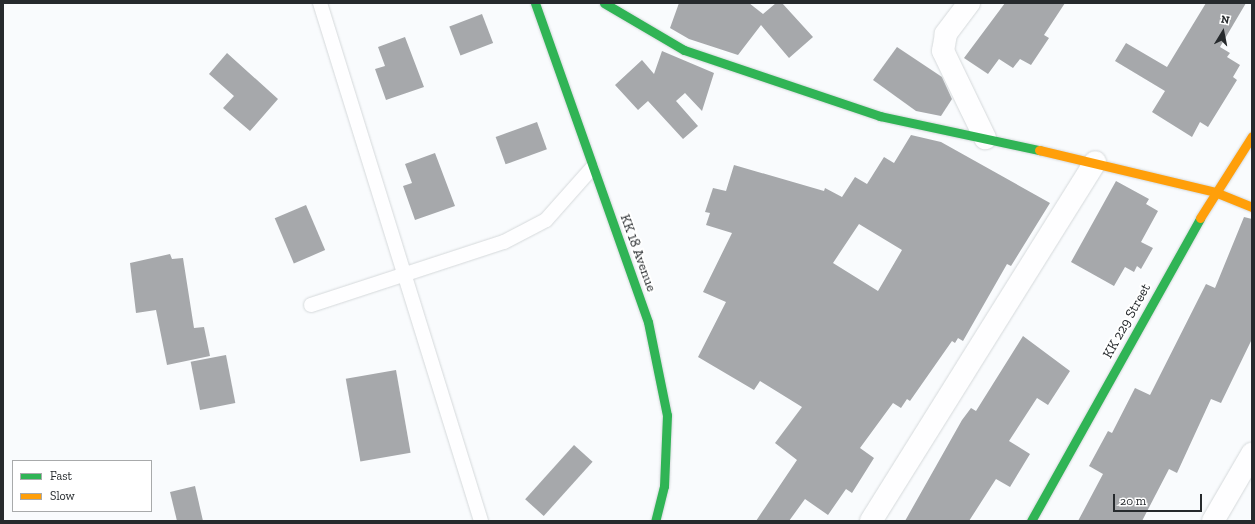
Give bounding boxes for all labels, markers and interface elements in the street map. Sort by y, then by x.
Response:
north arrow [1203,12,1243,52]
text: N [1220,13,1230,27]
street label: KK 18 Avenue [616,212,660,294]
street label: KK 229 Street [1100,281,1154,361]
legend [12,460,152,512]
text: Fast [50,469,72,483]
scale bar [1115,486,1204,512]
text: Slow [50,489,75,503]
text: 20 m [1120,494,1146,508]

